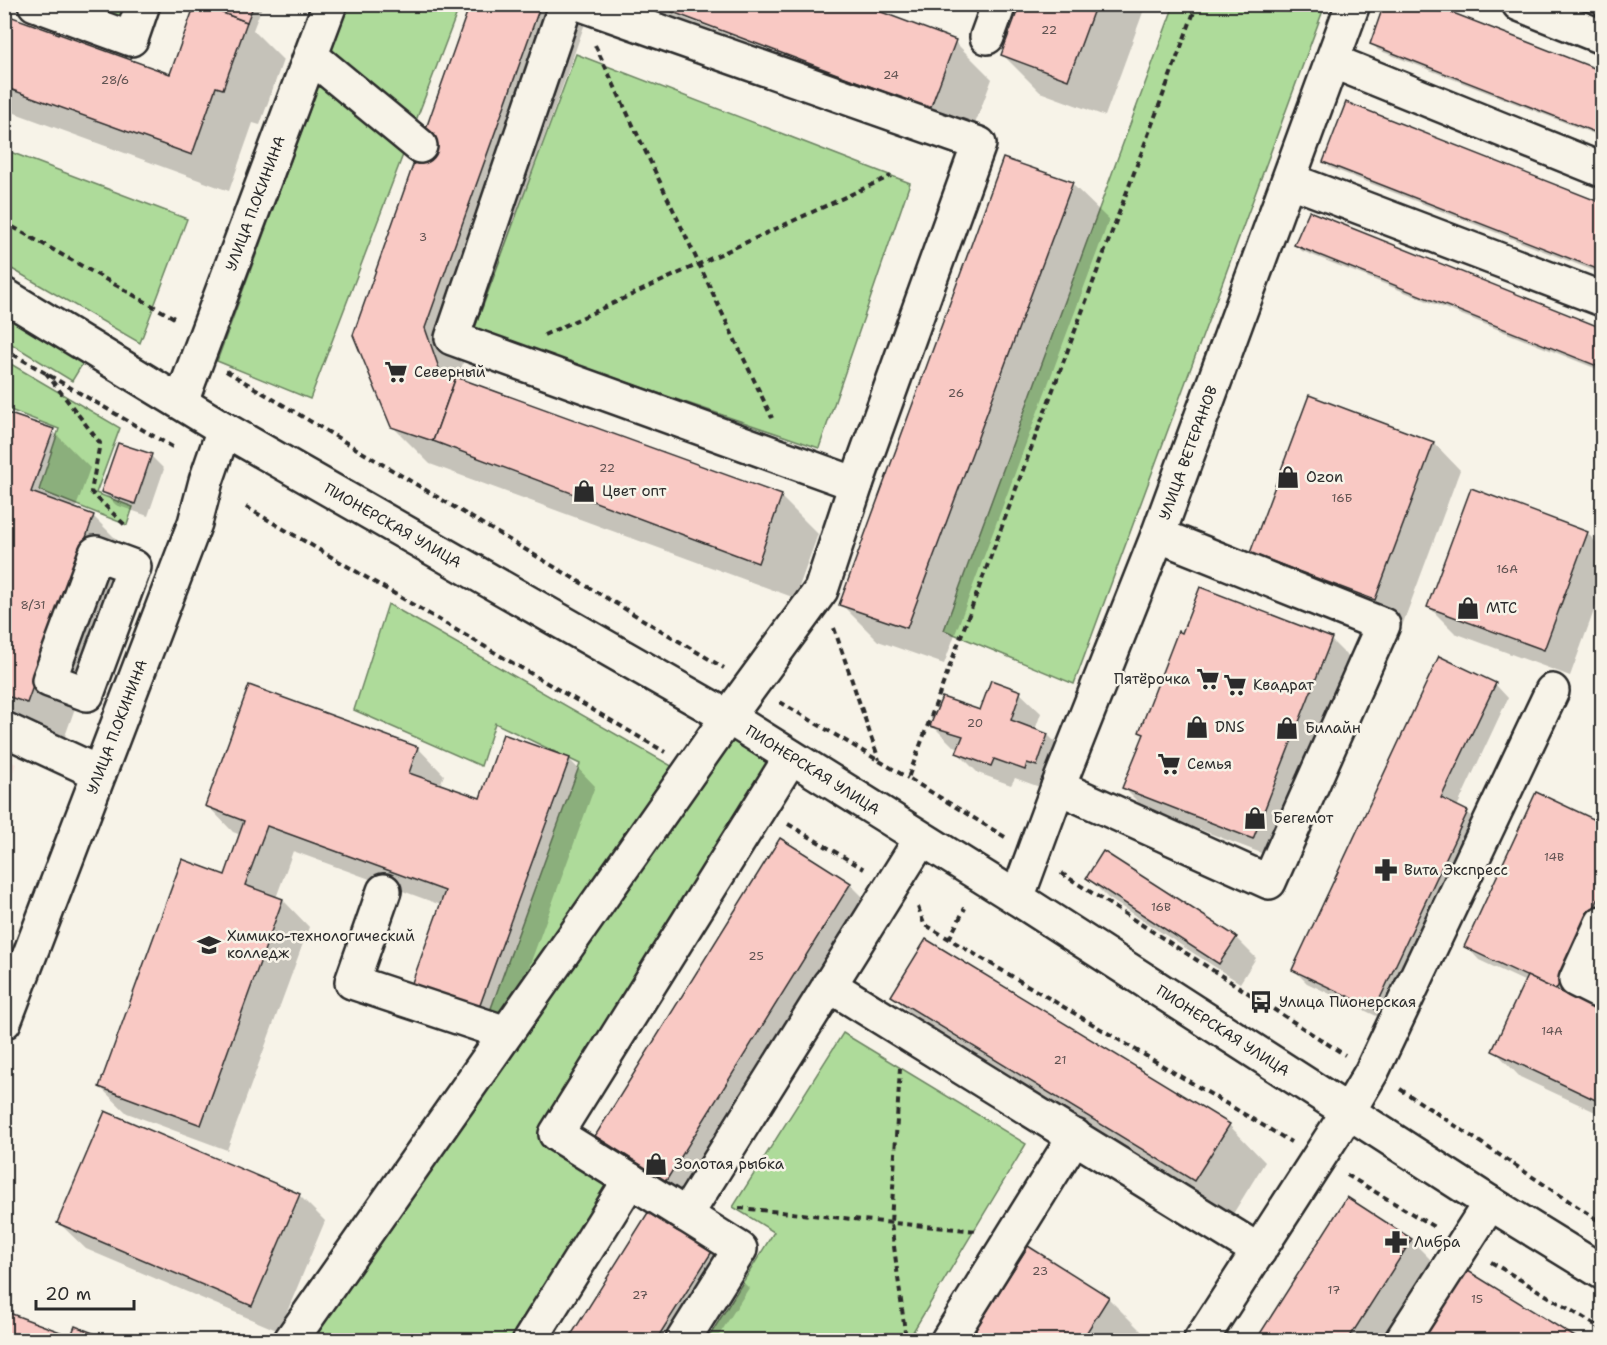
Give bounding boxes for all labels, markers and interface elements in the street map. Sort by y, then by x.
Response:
house number: 22 [1041,22,1057,38]
house number: 24 [883,67,899,83]
house number: 28/6 [101,72,129,88]
street label: УЛИЦА П.ОКИНИНА [221,133,290,274]
house number: 3 [419,229,427,245]
supermarket icon: Северный [383,359,409,385]
place label: Северный [414,362,486,382]
street label: УЛИЦА ВЕТЕРАНОВ [1154,383,1222,523]
house number: 26 [948,385,964,401]
house number: 22 [599,460,615,476]
shop icon: Ozon [1275,464,1301,490]
place label: Ozon [1306,467,1343,487]
street label: ПИОНЕРСКАЯ УЛИЦА [321,478,465,572]
shop icon: Цвет опт [571,478,597,504]
place label: Цвет опт [602,481,667,501]
house number: 16Б [1332,490,1353,506]
house number: 16А [1496,561,1518,577]
shop icon: МТС [1455,595,1481,621]
house number: 8/31 [21,597,45,613]
place label: МТС [1486,598,1517,618]
street label: УЛИЦА П.ОКИНИНА [82,657,152,797]
supermarket icon: Пятёрочка [1195,666,1221,692]
place label: Пятёрочка [1114,669,1191,689]
supermarket icon: Квадрат [1222,672,1248,698]
place label: Квадрат [1253,675,1314,695]
shop icon: DNS [1184,714,1210,740]
house number: 20 [967,715,983,731]
shop icon: Билайн [1274,715,1300,741]
place label: DNS [1215,717,1245,737]
place label: Билайн [1305,718,1361,738]
street label: ПИОНЕРСКАЯ УЛИЦА [742,721,884,820]
supermarket icon: Семья [1156,751,1182,777]
place label: Семья [1187,754,1232,774]
shop icon: Бегемот [1242,805,1268,831]
place label: Бегемот [1273,808,1334,828]
house number: 14В [1544,849,1564,865]
pharmacy icon: Вита Экспресс [1373,857,1399,883]
place label: Вита Экспресс [1404,860,1508,880]
house number: 16В [1151,899,1171,915]
place label: Химико-технологический колледж [227,926,415,963]
school or university icon: Химико-технологический колледж [196,932,222,958]
house number: 25 [748,948,764,964]
street label: ПИОНЕРСКАЯ УЛИЦА [1153,980,1293,1081]
bus stop icon: Улица Пионерская [1248,989,1274,1015]
place label: Улица Пионерская [1279,992,1416,1012]
house number: 14А [1541,1023,1563,1039]
house number: 21 [1054,1052,1066,1068]
shop icon: Золотая рыбка [643,1151,669,1177]
place label: Золотая рыбка [674,1154,785,1174]
pharmacy icon: Либра [1383,1229,1409,1255]
place label: Либра [1414,1232,1461,1252]
house number: 23 [1032,1263,1048,1279]
scale bar [36,1273,134,1311]
text: 20 m [45,1282,91,1306]
house number: 17 [1328,1282,1340,1298]
house number: 27 [632,1287,648,1303]
house number: 15 [1471,1291,1483,1307]

